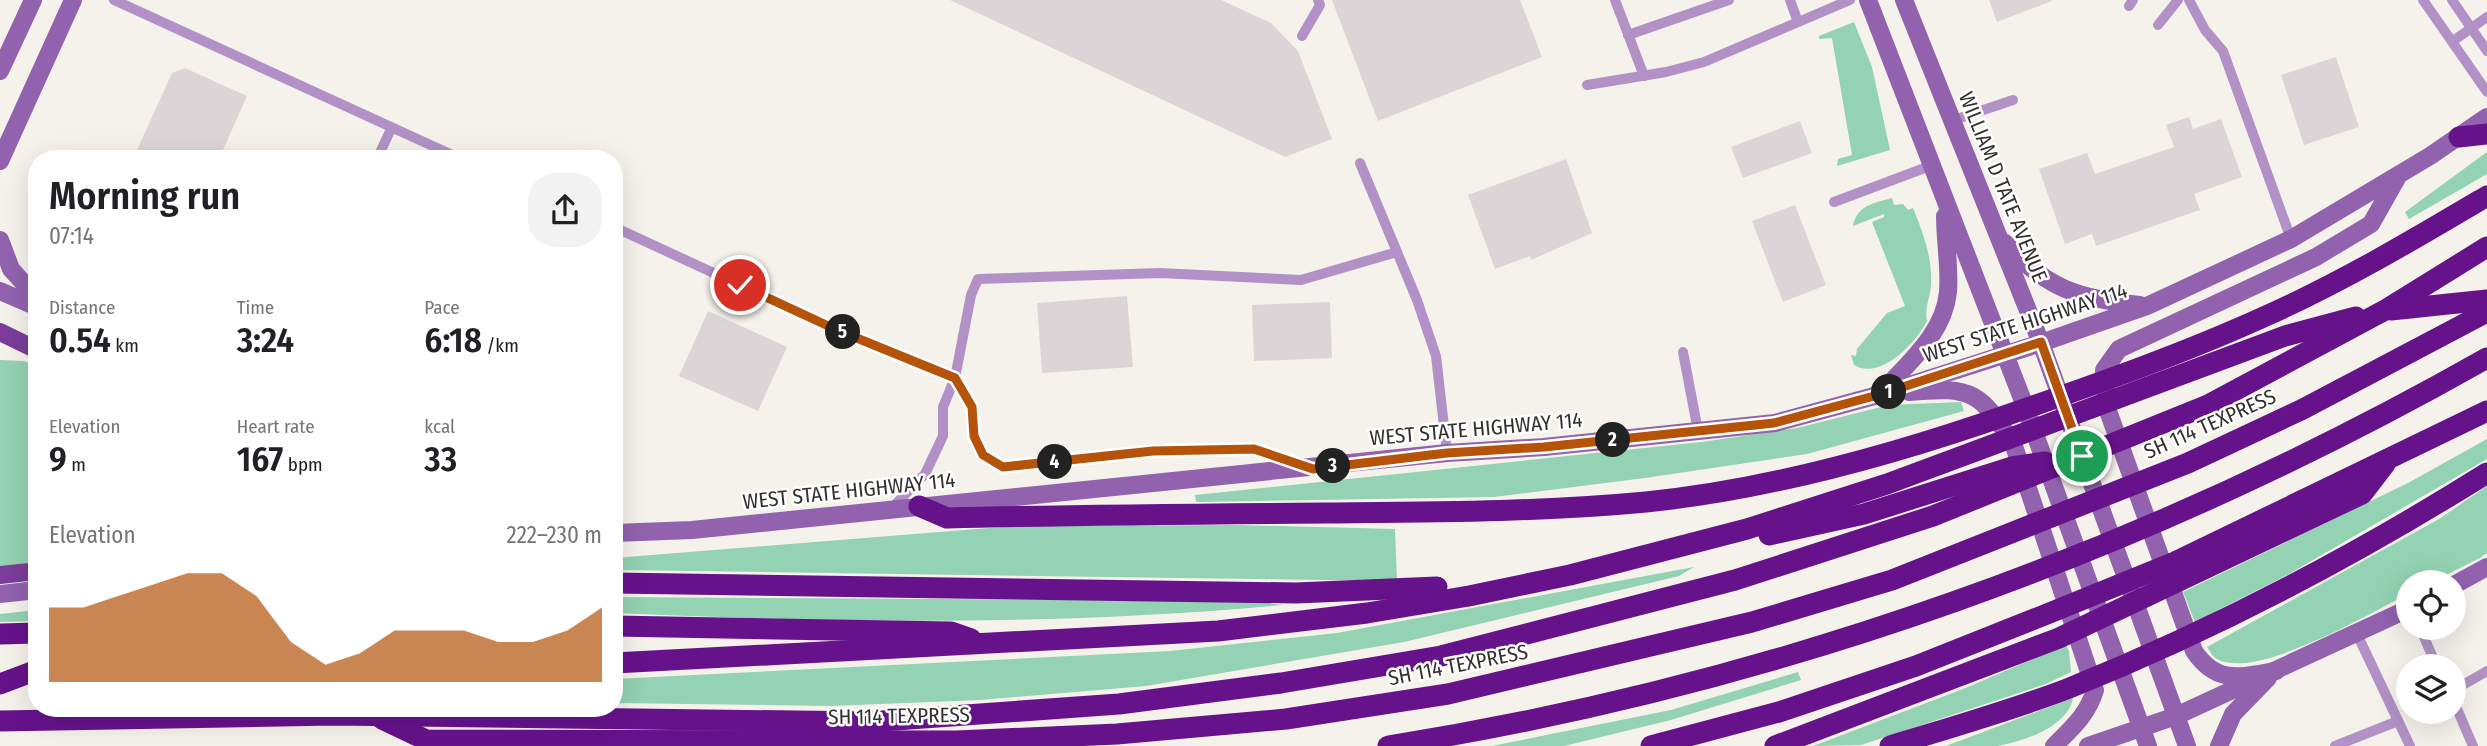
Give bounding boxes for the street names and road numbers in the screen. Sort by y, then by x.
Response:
street label: WILLIAM D TATE AVENUE [1953,88,2053,286]
street label: WEST STATE HIGHWAY 114 [1919,278,2131,368]
street label: SH 114 TEXPRESS [2140,383,2280,465]
street label: WEST STATE HIGHWAY 114 [1369,407,1583,451]
street label: WEST STATE HIGHWAY 114 [741,467,957,515]
street label: SH 114 TEXPRESS [1386,639,1530,691]
street label: SH 114 TEXPRESS [828,702,970,730]

